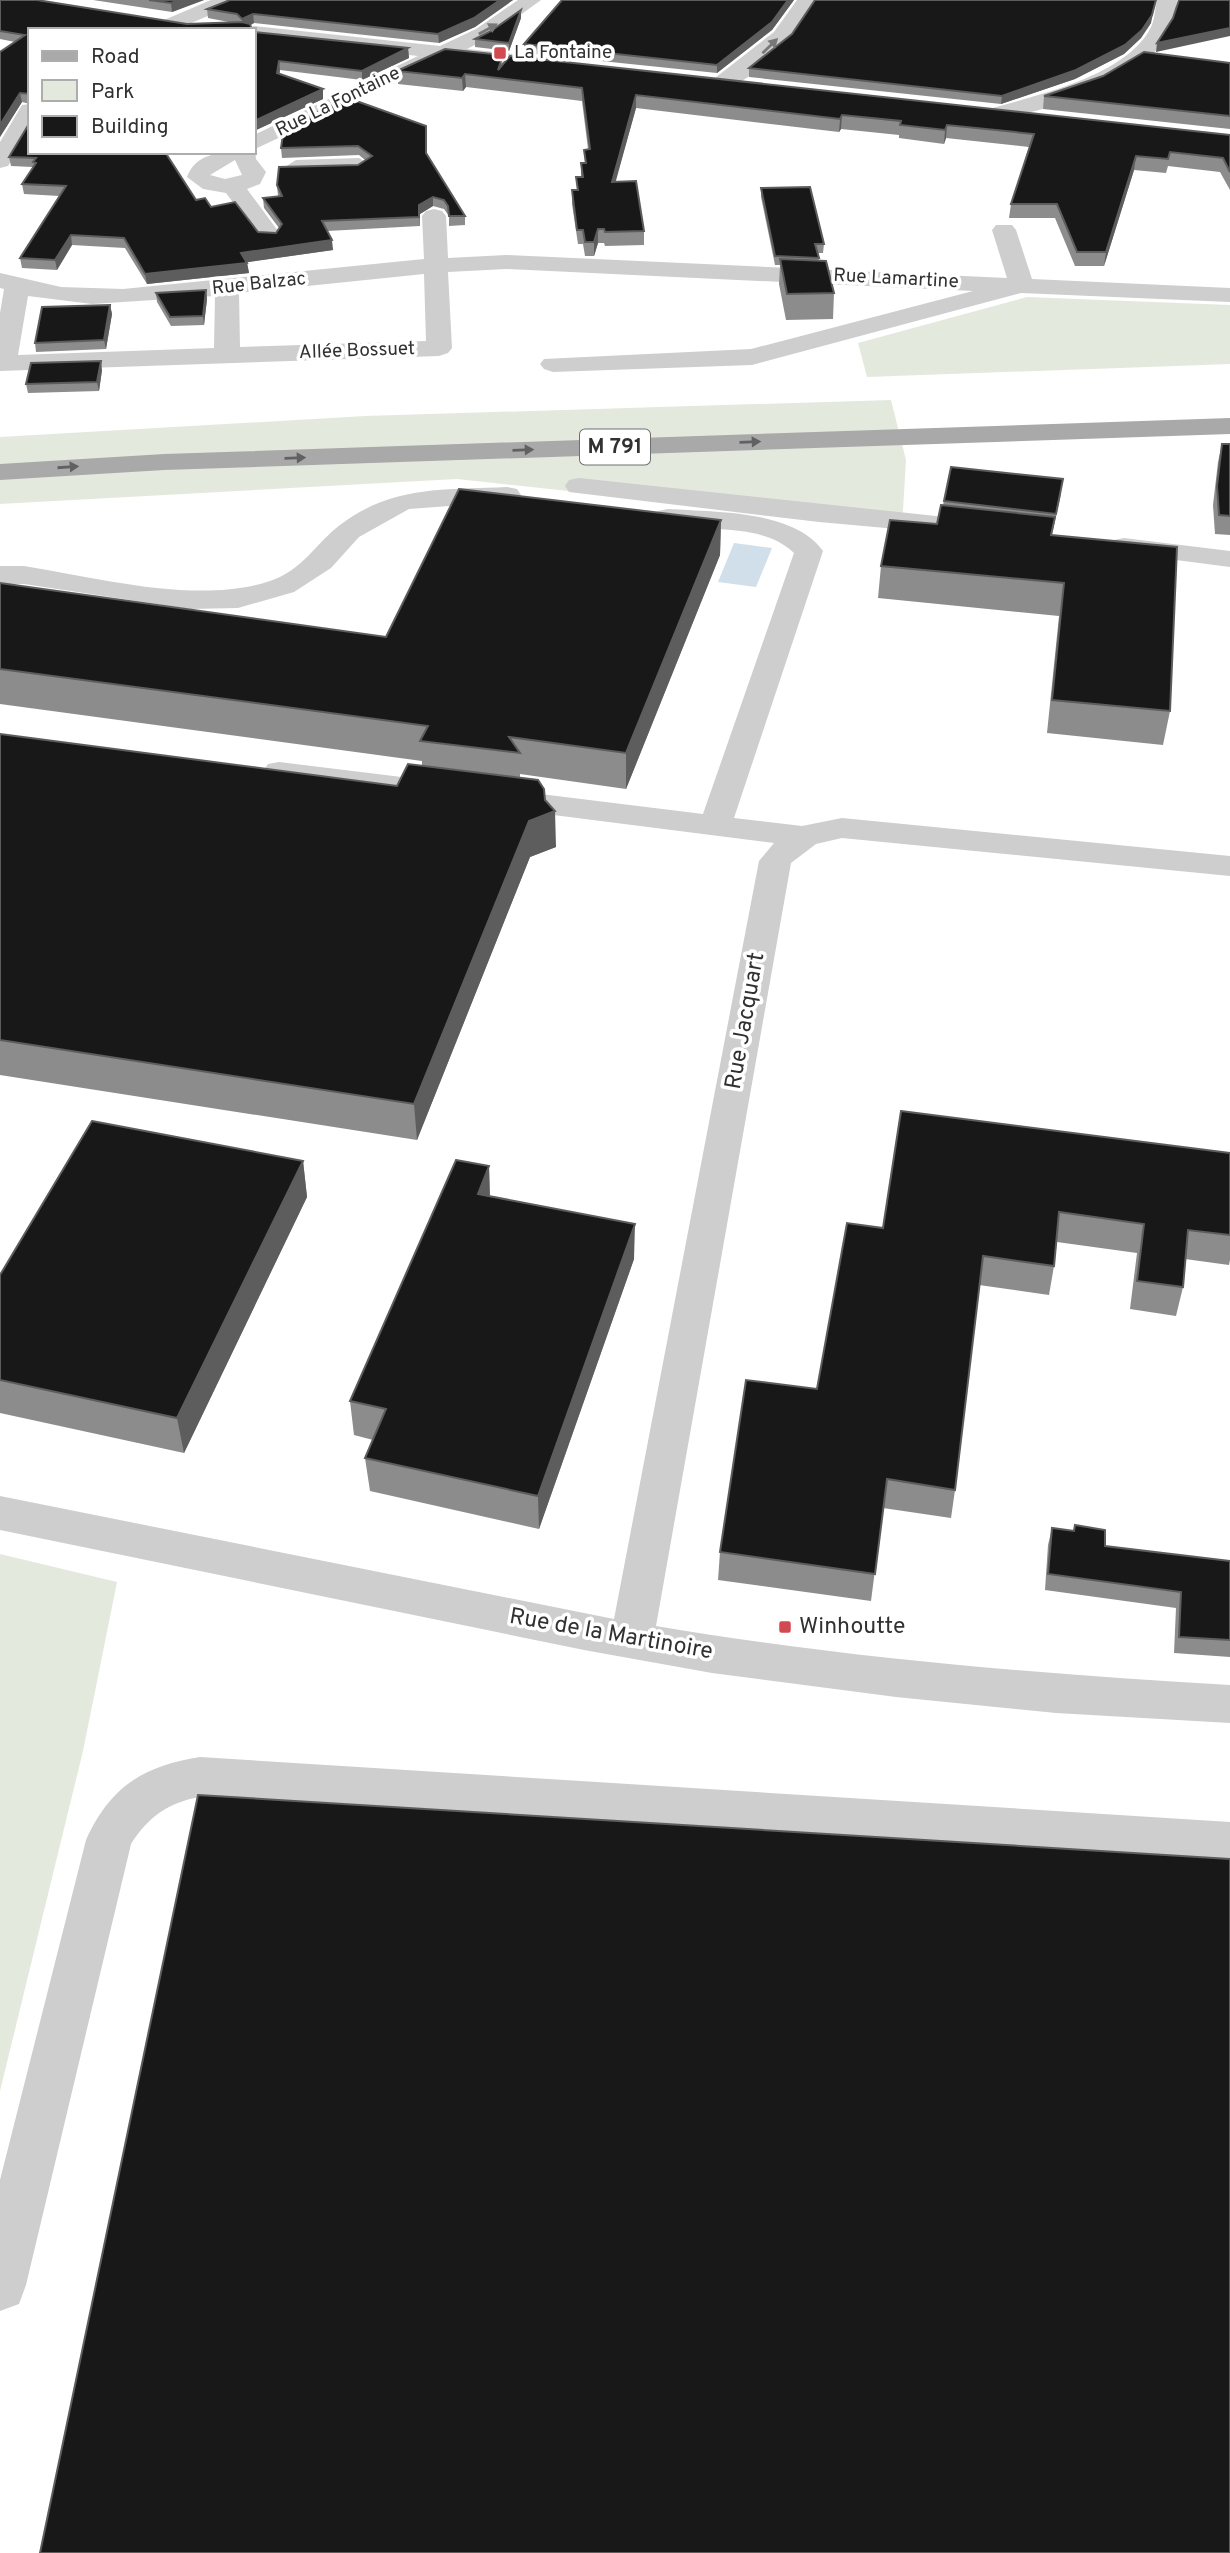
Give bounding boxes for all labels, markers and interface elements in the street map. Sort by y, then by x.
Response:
one-way arrow [479,23,498,35]
legend [28,28,256,154]
one-way arrow [761,39,778,55]
place label: La Fontaine [514,41,612,65]
text: Road [91,44,140,71]
marker: La Fontaine [492,45,508,61]
street label: Rue La Fontaine [272,61,404,143]
text: Park [91,79,134,106]
text: Building [91,114,169,141]
street label: Rue Lamartine [833,264,959,294]
street label: Rue Balzac [211,267,307,301]
street label: Allée Bossuet [298,337,416,365]
road number: M 791 [580,430,650,464]
one-way arrow [739,436,761,447]
one-way arrow [512,444,534,455]
one-way arrow [285,452,307,463]
one-way arrow [57,461,79,472]
street label: Rue Jacquart [720,950,772,1092]
street label: Rue de la Martinoire [507,1603,715,1667]
place label: Winhoutte [799,1613,905,1642]
marker: Winhoutte [777,1619,793,1635]

